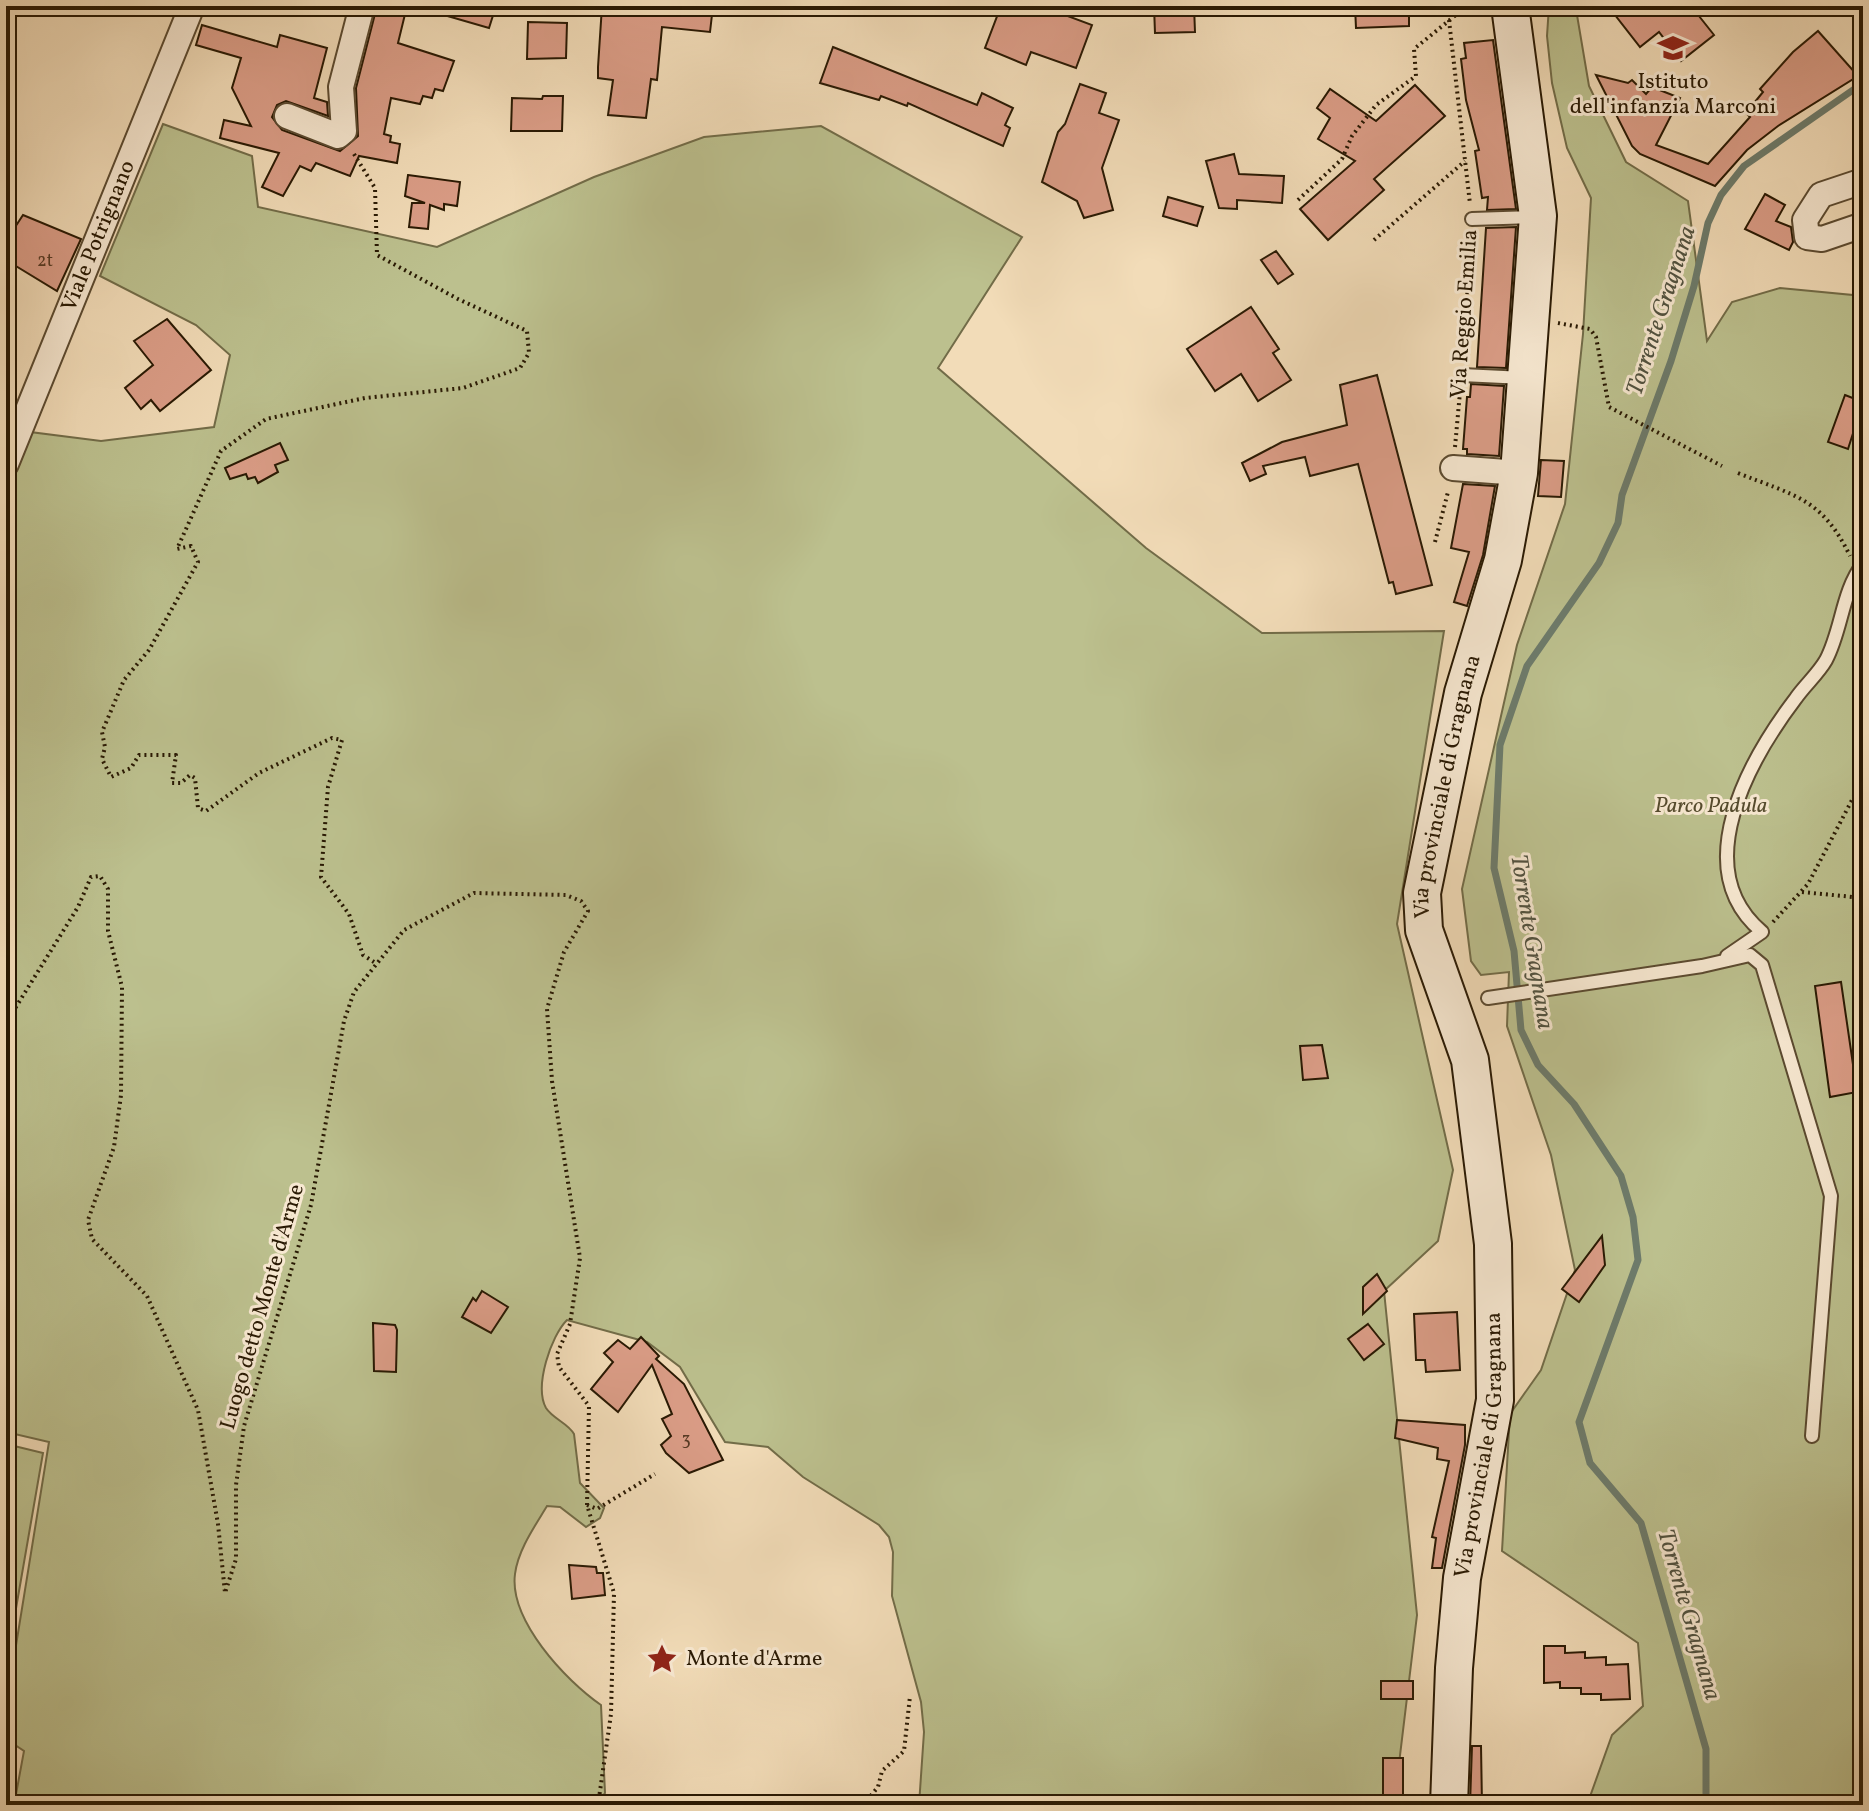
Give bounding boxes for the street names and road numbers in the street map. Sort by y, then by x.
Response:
street label: Viale Potrignano [54,156,143,316]
street label: Via Reggio Emilia [1444,228,1486,400]
street label: Via provinciale di Gragnana [1406,651,1489,919]
street label: Luogo detto Monte d'Arme [213,1181,313,1433]
street label: Via provinciale di Gragnana [1447,1312,1511,1581]

